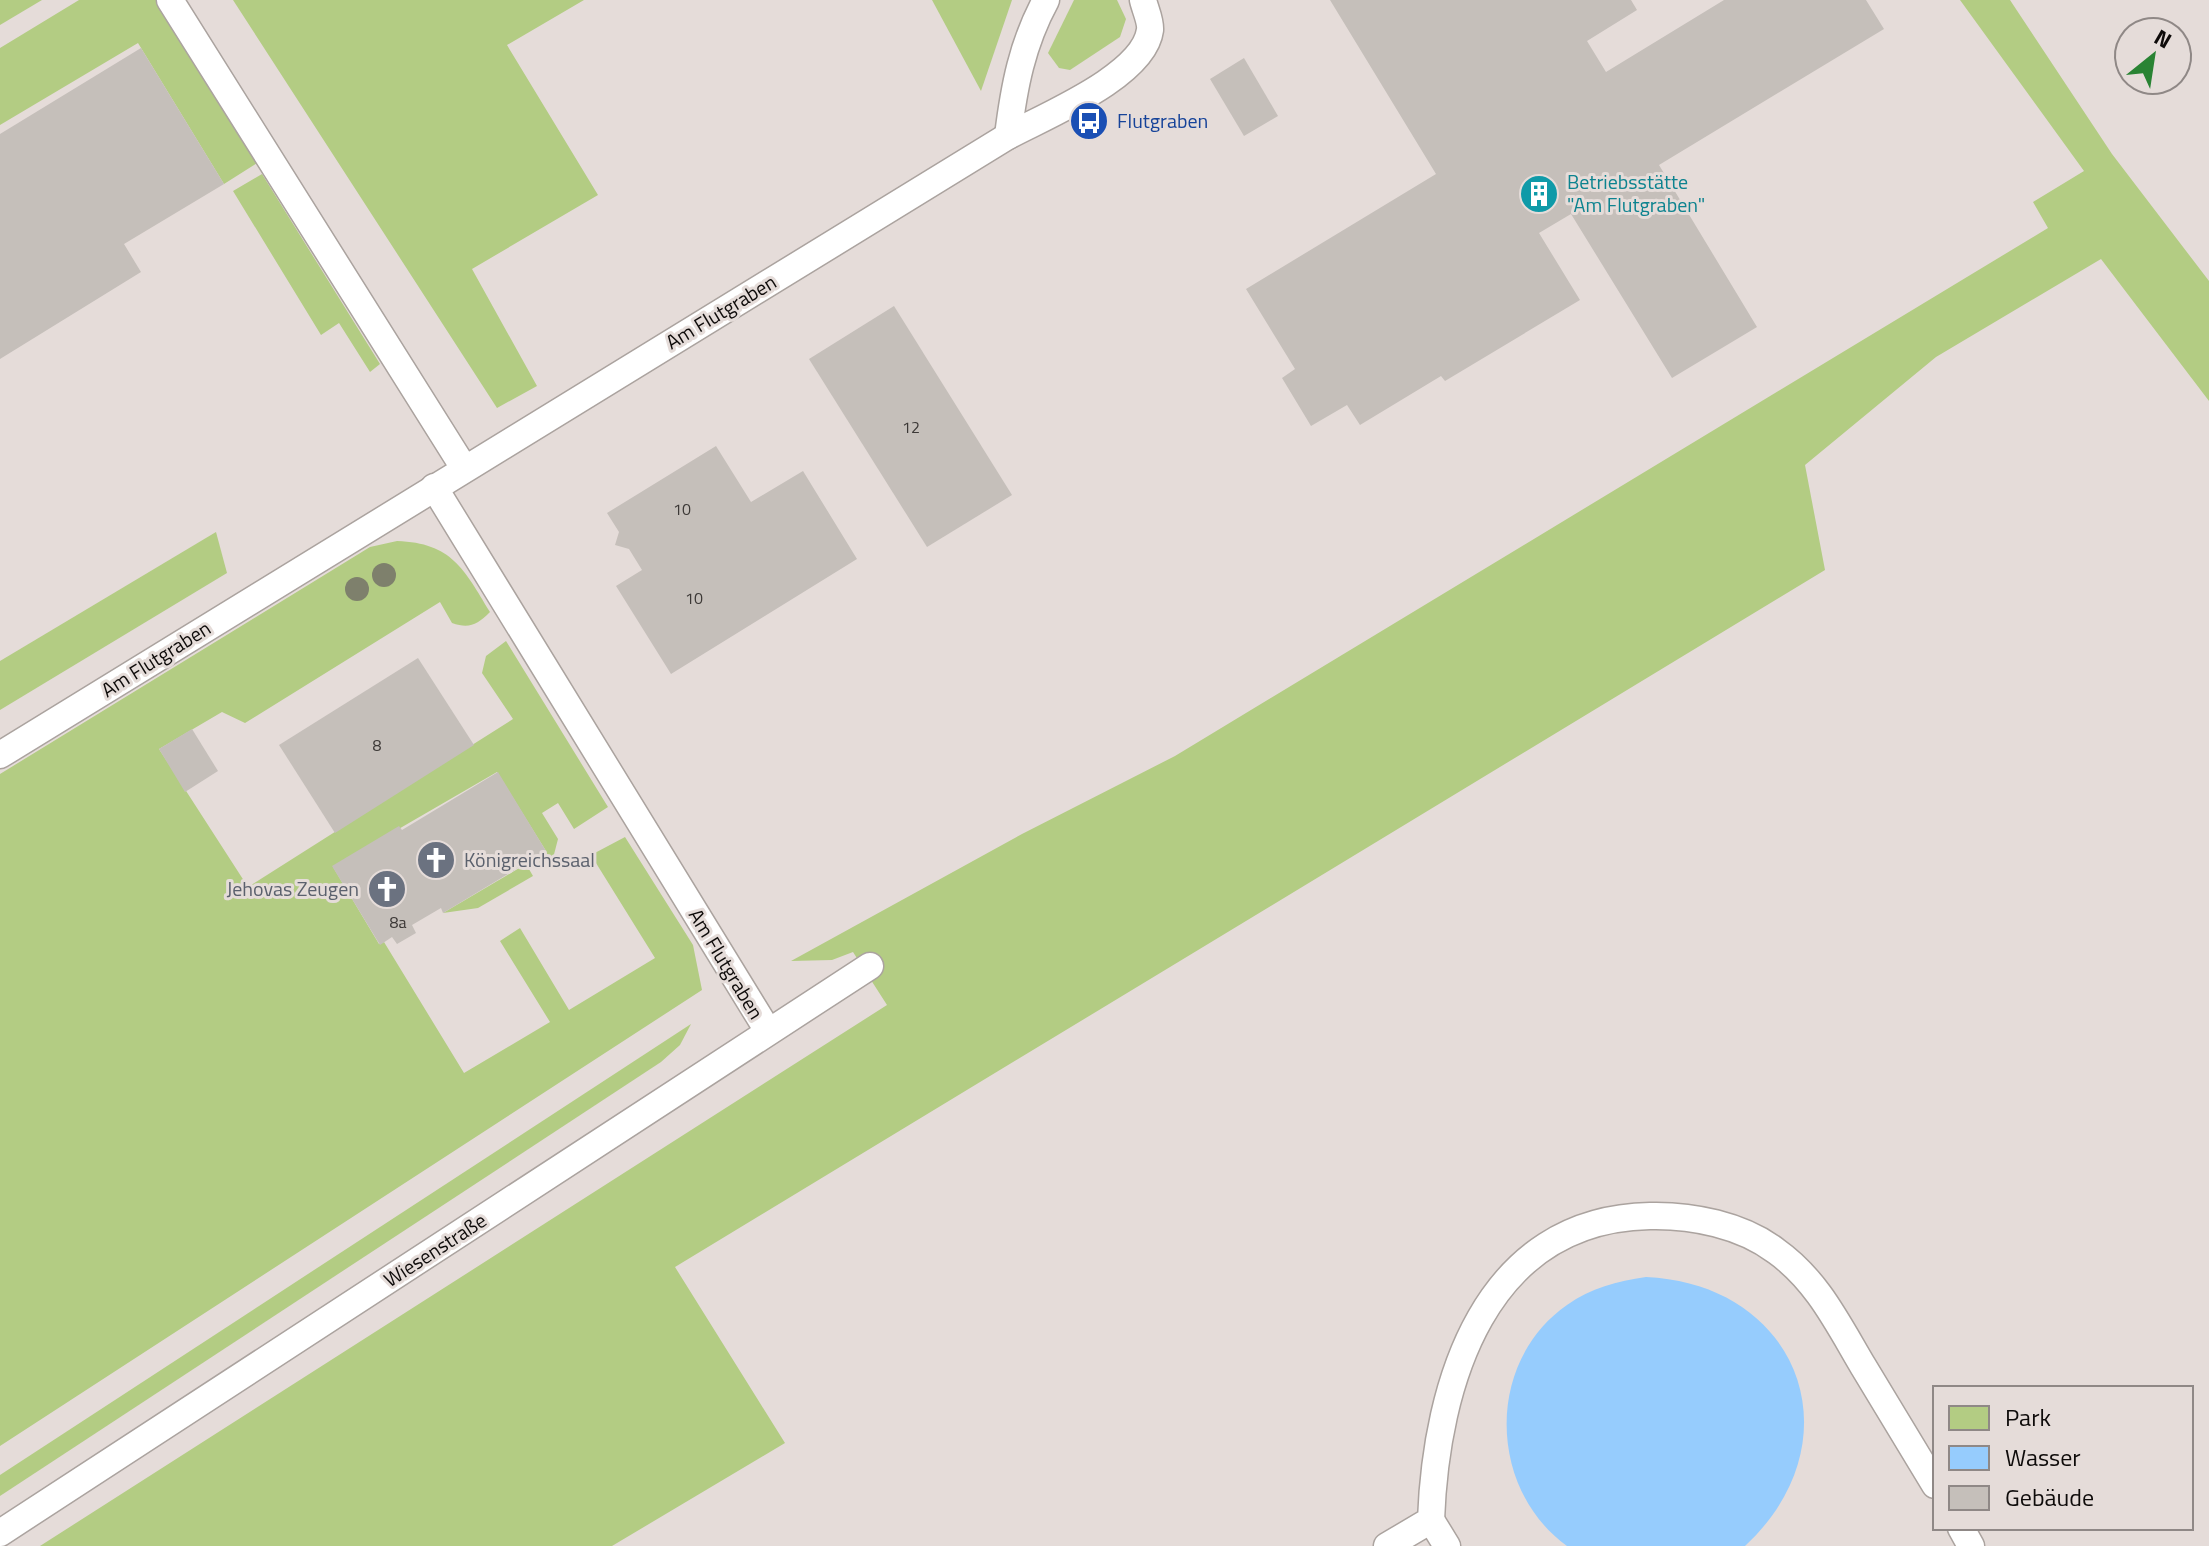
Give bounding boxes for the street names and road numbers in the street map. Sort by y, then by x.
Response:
street label: Am Flutgraben [659,266,782,357]
street label: Am Flutgraben [95,612,217,705]
street label: Am Flutgraben [681,902,772,1025]
street label: Wiesenstraße [377,1205,492,1294]

